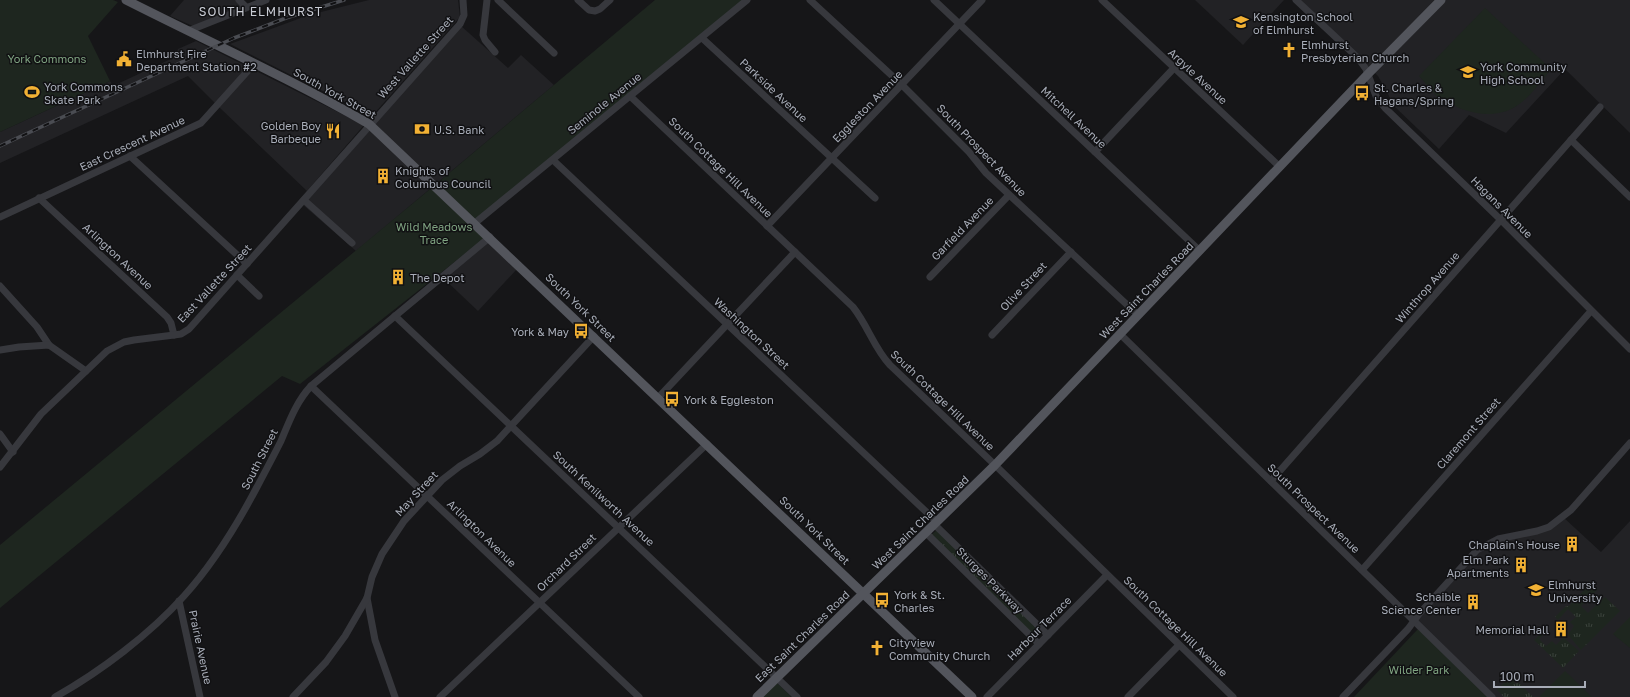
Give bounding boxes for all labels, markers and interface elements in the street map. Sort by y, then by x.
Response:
district label: SOUTH ELMHURST [199,4,323,19]
place label: Kensington School of Elmhurst [1253,10,1353,36]
street label: West Vallette Street [375,13,455,101]
school or university icon: Kensington School of Elmhurst [1232,13,1250,31]
place label: Elmhurst Presbyterian Church [1301,38,1409,64]
church icon: Elmhurst Presbyterian Church [1280,41,1298,59]
street label: Argyle Avenue [1166,45,1230,107]
place label: Elmhurst Fire Department Station #2 [136,47,257,73]
public building icon: Elmhurst Fire Department Station #2 [115,50,133,68]
park label: York Commons [8,52,87,65]
street label: Parkside Avenue [738,55,810,125]
place label: York Community High School [1480,60,1567,86]
school or university icon: York Community High School [1459,63,1477,81]
street label: South York Street [291,65,379,121]
street label: Eggleston Avenue [829,67,905,145]
street label: Seminole Avenue [565,69,643,137]
place label: York Commons Skate Park [44,80,123,106]
place label: St. Charles & Hagans/Spring [1374,81,1454,107]
sports icon: York Commons Skate Park [23,83,41,101]
street label: Mitchell Avenue [1039,83,1109,151]
bus stop icon: St. Charles & Hagans/Spring [1353,84,1371,102]
street label: South Prospect Avenue [935,101,1029,199]
street label: East Crescent Avenue [77,113,187,173]
street label: South Cottage Hill Avenue [666,114,776,220]
place label: Golden Boy Barbeque [261,119,321,145]
bank icon: U.S. Bank [413,120,431,138]
restaurant icon: Golden Boy Barbeque [324,122,342,140]
place label: U.S. Bank [434,123,484,136]
place label: Knights of Columbus Council [395,164,491,190]
building icon: Knights of Columbus Council [374,167,392,185]
street label: Hagans Avenue [1469,174,1535,240]
street label: Garfield Avenue [928,193,996,263]
street label: Arlington Avenue [80,220,156,292]
park label: Wild Meadows Trace [396,220,472,246]
street label: West Saint Charles Road [1096,239,1196,341]
street label: East Vallette Street [174,241,254,325]
street label: Winthrop Avenue [1392,249,1462,325]
street label: Olive Street [997,259,1049,313]
building icon: The Depot [389,268,407,286]
street label: South York Street [543,270,619,344]
place label: The Depot [410,271,465,284]
street label: Washington Street [712,295,792,371]
bus stop icon: York & May [572,322,590,340]
place label: York & May [511,325,569,338]
street label: South Cottage Hill Avenue [888,347,998,453]
bus stop icon: York & Eggleston [663,390,681,408]
place label: York & Eggleston [684,393,774,406]
street label: Claremont Street [1433,395,1503,471]
street label: South Street [238,426,280,492]
street label: South Kenilworth Avenue [551,448,657,548]
street label: South Prospect Avenue [1265,461,1363,555]
street label: May Street [392,468,440,518]
street label: West Saint Charles Road [869,472,971,572]
street label: South York Street [777,493,853,567]
street label: Arlington Avenue [445,497,519,569]
street label: Orchard Street [534,530,598,594]
building icon: Chaplain's House [1563,535,1581,553]
place label: Chaplain's House [1469,538,1560,551]
street label: Sturges Parkway [954,544,1026,616]
place label: Elm Park Apartments [1447,553,1509,579]
building icon: Elm Park Apartments [1512,556,1530,574]
street label: South Cottage Hill Avenue [1121,573,1231,679]
place label: Elmhurst University [1548,578,1602,604]
school or university icon: Elmhurst University [1527,581,1545,599]
street label: East Saint Charles Road [752,588,852,684]
place label: York & St. Charles [894,588,945,614]
place label: Schaible Science Center [1381,590,1462,616]
bus stop icon: York & St. Charles [873,591,891,609]
street label: Harbour Terrace [1004,593,1074,663]
building icon: Schaible Science Center [1464,593,1482,611]
street label: Prairie Avenue [187,609,215,685]
building icon: Memorial Hall [1552,620,1570,638]
place label: Memorial Hall [1475,623,1549,636]
place label: Cityview Community Church [889,636,990,662]
church icon: Cityview Community Church [868,639,886,657]
park label: Wilder Park [1389,663,1449,676]
scale bar [1494,663,1585,689]
text: 100 m [1500,669,1534,684]

